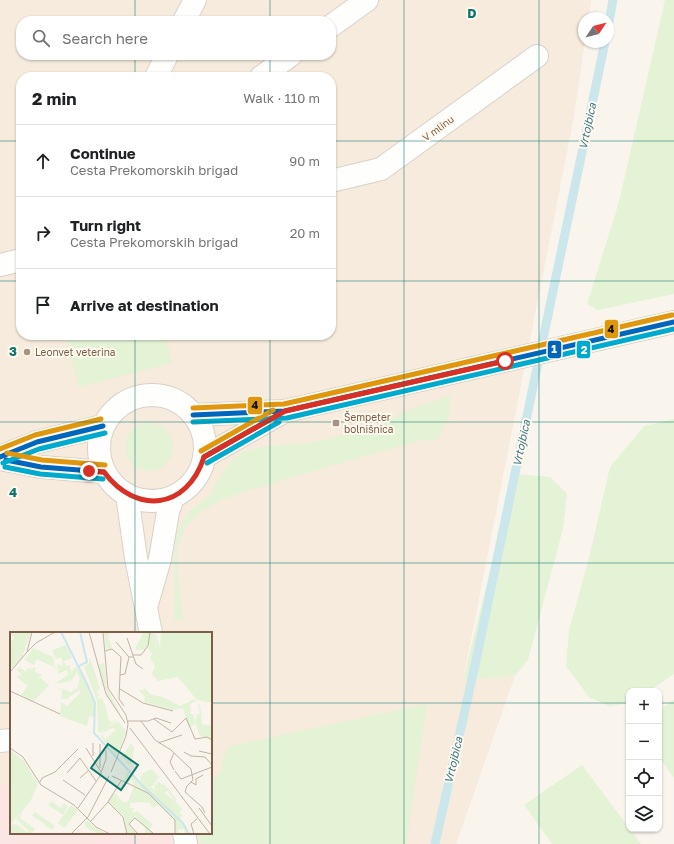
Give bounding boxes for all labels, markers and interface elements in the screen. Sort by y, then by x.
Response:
text: D [467,5,477,21]
north arrow [578,12,614,48]
search box [16,16,336,60]
icon: search [30,27,52,49]
text: Search here [62,29,148,47]
text: 2 min [32,88,76,109]
text: Walk · 110 m [243,90,320,106]
water label: Vrtojbica [576,101,599,151]
street label: V mlinu [420,113,456,143]
text: Continue [70,144,136,162]
icon: ahead [32,150,54,172]
text: 90 m [289,153,320,169]
text: Cesta Prekomorskih brigad [70,162,238,178]
text: Turn right [70,216,141,234]
icon: right [32,222,54,244]
text: 20 m [290,225,320,241]
text: Cesta Prekomorskih brigad [70,234,238,250]
icon: arrive [32,294,54,316]
text: Arrive at destination [70,296,219,314]
line badge: 4 [604,319,619,339]
text: 4 [608,322,615,335]
line badge: 1 [547,340,562,359]
line badge: 2 [576,340,591,359]
text: 1 [551,342,557,355]
text: 3 [9,343,17,359]
text: 2 [581,343,588,356]
place label: Leonvet veterina [35,346,115,358]
marker: Leonvet veterina [22,347,32,357]
route start [496,352,514,370]
line badge: 4 [247,396,263,415]
text: 4 [252,398,259,411]
place label: Šempeter bolnišnica [344,410,393,435]
marker: Šempeter bolnišnica [331,418,341,428]
water label: Vrtojbica [510,418,533,468]
route end [80,462,98,480]
text: 4 [9,484,17,500]
inset map [10,632,212,834]
map controls [626,688,662,832]
button: + [626,688,662,724]
button: − [626,724,662,760]
water label: Vrtojbica [441,735,466,785]
button: locate [626,760,662,796]
button: layers [626,796,662,832]

